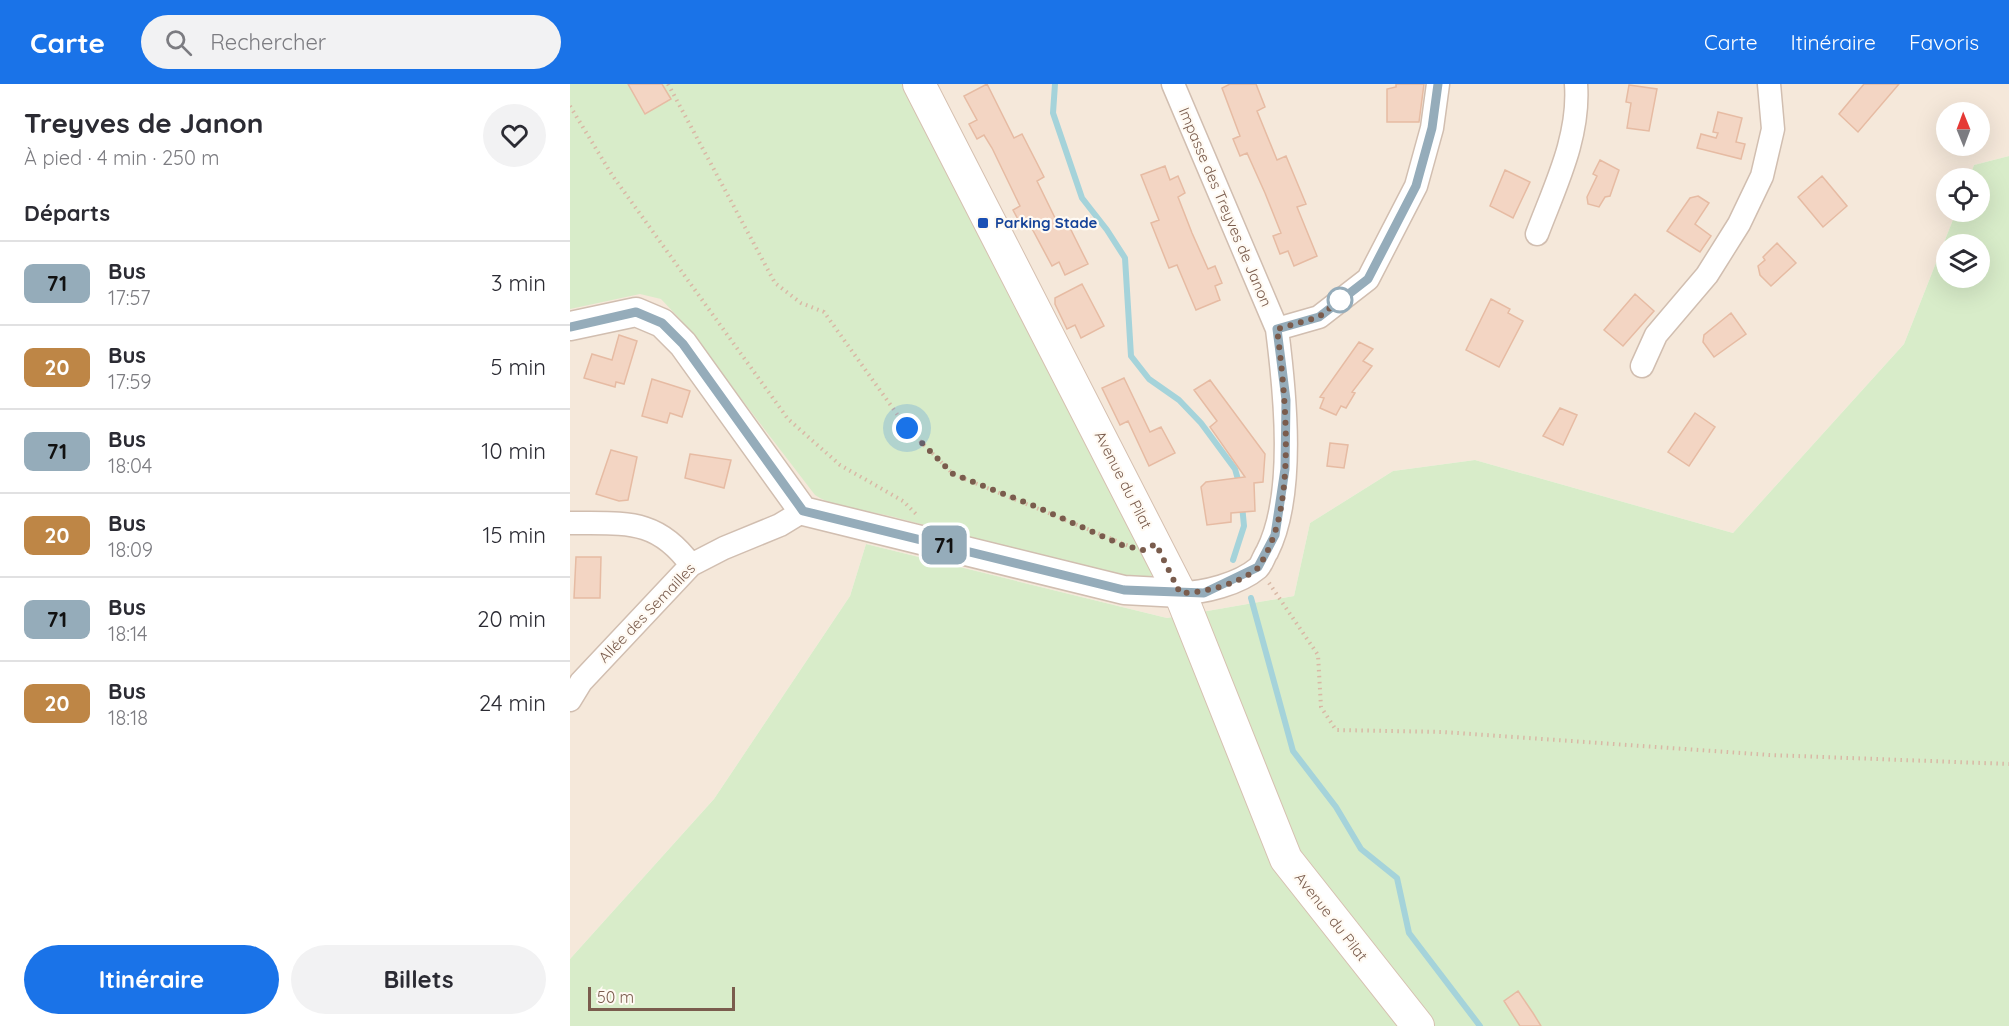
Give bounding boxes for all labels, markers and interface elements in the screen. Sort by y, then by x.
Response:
search box [141,15,561,69]
text: Carte [30,25,105,60]
icon: search [162,26,195,59]
text: Rechercher [210,28,326,56]
text: Carte [1704,29,1758,55]
text: Itinéraire [1791,29,1876,55]
text: Favoris [1909,29,1979,55]
north arrow [1936,102,1990,156]
map controls [1936,102,1990,288]
button: heart [483,104,546,167]
street label: Impasse des Treyves de Janon [1175,104,1276,309]
text: Treyves de Janon [24,105,264,140]
text: À pied · 4 min · 250 m [24,145,220,170]
button: locate [1936,168,1990,222]
text: Départs [24,199,110,227]
place label: Parking Stade [995,213,1098,232]
marker: Parking Stade [976,216,990,230]
button: layers [1936,234,1990,288]
text: Bus [108,257,146,285]
text: 3 min [491,269,546,297]
text: 71 [47,270,67,296]
text: 17:57 [108,285,151,310]
unlabelled marker [1327,287,1353,313]
text: Bus [108,341,146,369]
text: 5 min [491,353,546,381]
text: 20 [45,354,69,380]
text: 17:59 [108,369,151,394]
your location [892,413,922,443]
text: Bus [108,425,146,453]
street label: Avenue du Pilat [1091,428,1156,532]
text: 10 min [481,437,546,465]
text: 71 [47,438,67,464]
text: 18:04 [108,453,152,478]
text: Bus [108,509,146,537]
text: 15 min [482,521,546,549]
text: 20 [45,522,69,548]
line badge: 71 [917,526,971,564]
text: 71 [934,532,954,558]
text: 18:09 [108,537,153,562]
street label: Allée des Semailles [594,559,699,666]
text: Bus [108,593,146,621]
text: 20 min [477,605,546,633]
text: 71 [47,606,67,632]
text: 18:14 [108,621,148,646]
text: Bus [108,677,146,705]
text: 24 min [479,689,546,717]
text: 20 [45,690,69,716]
text: 18:18 [108,705,148,730]
street label: Avenue du Pilat [1291,869,1372,965]
button: Itinéraire [24,945,279,1014]
button: Billets [291,945,546,1014]
scale bar [588,984,735,1012]
text: 50 m [597,987,634,1007]

